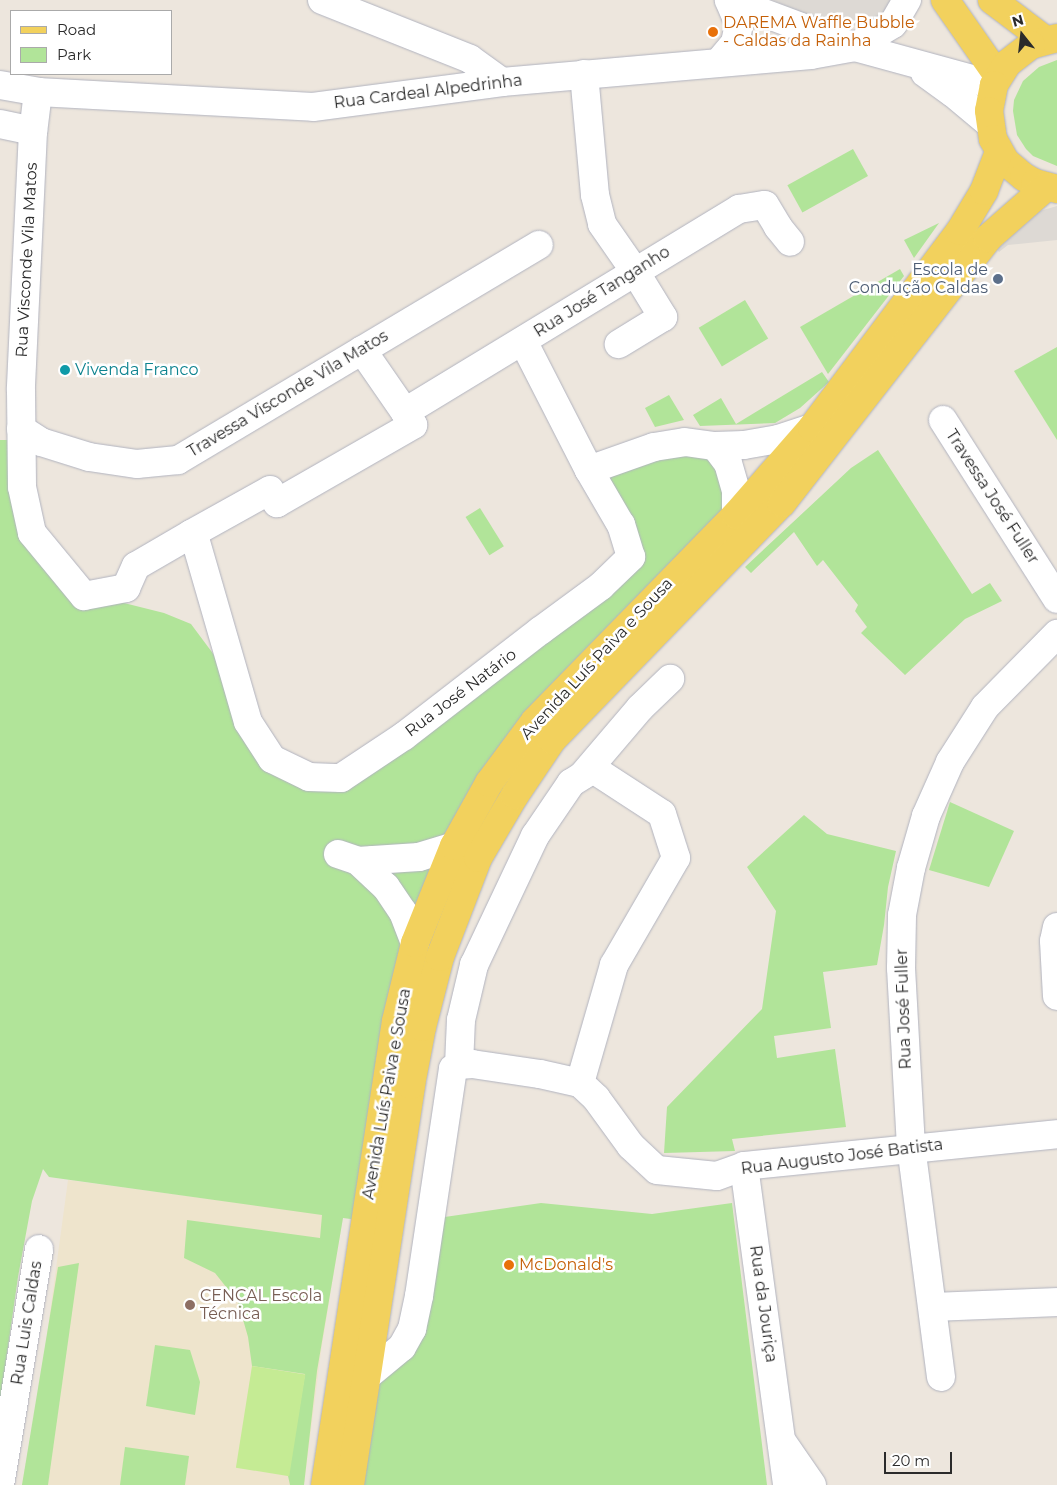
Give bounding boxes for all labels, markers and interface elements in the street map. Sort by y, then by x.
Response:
legend [10,10,172,75]
north arrow [997,10,1047,60]
text: N [1010,10,1026,31]
place label: DAREMA Waffle Bubble - Caldas da Rainha [723,13,915,51]
text: Road [57,20,96,39]
marker: DAREMA Waffle Bubble - Caldas da Rainha [707,26,719,38]
text: Park [57,45,91,64]
street label: Rua Cardeal Alpedrinha [333,71,523,113]
street label: Rua Visconde Vila Matos [12,162,42,358]
street label: Rua José Tanganho [530,242,674,342]
place label: Escola de Condução Caldas [849,260,988,298]
marker: Escola de Condução Caldas [992,273,1004,285]
street label: Travessa Visconde Vila Matos [184,326,392,462]
place label: Vivenda Franco [75,360,198,380]
marker: Vivenda Franco [59,364,71,376]
street label: Travessa José Fuller [941,426,1043,568]
street label: Avenida Luís Paiva e Sousa [517,574,677,744]
street label: Rua José Natário [402,645,520,741]
street label: Rua José Fuller [892,948,916,1070]
street label: Avenida Luís Paiva e Sousa [359,987,415,1201]
street label: Rua Augusto José Batista [740,1135,944,1179]
street label: Rua da Jouriça [745,1244,781,1364]
place label: McDonald's [519,1255,613,1275]
marker: McDonald's [503,1259,515,1271]
street label: Rua Luis Caldas [8,1260,46,1386]
place label: CENCAL Escola Técnica [200,1286,322,1324]
marker: CENCAL Escola Técnica [184,1299,196,1311]
scale bar [887,1442,954,1474]
text: 20 m [892,1451,930,1470]

